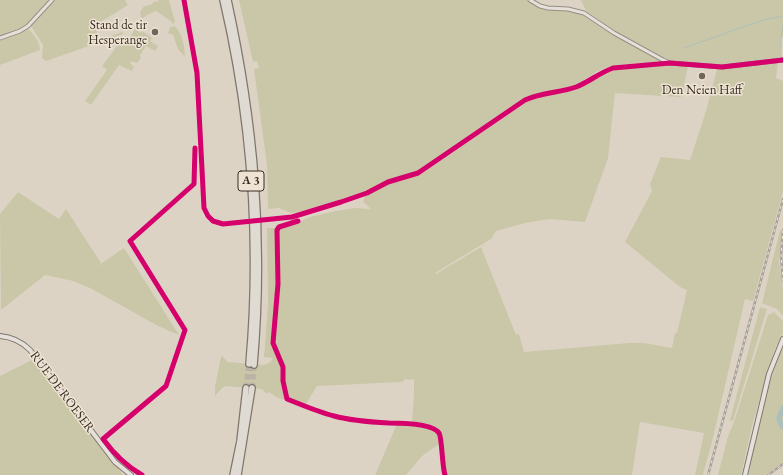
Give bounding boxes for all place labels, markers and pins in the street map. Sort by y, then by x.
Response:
place label: Stand de tir Hesperange [88,17,147,48]
marker: Stand de tir Hesperange [150,27,160,37]
marker: Den Neien Haff [697,71,707,81]
place label: Den Neien Haff [662,82,742,98]

